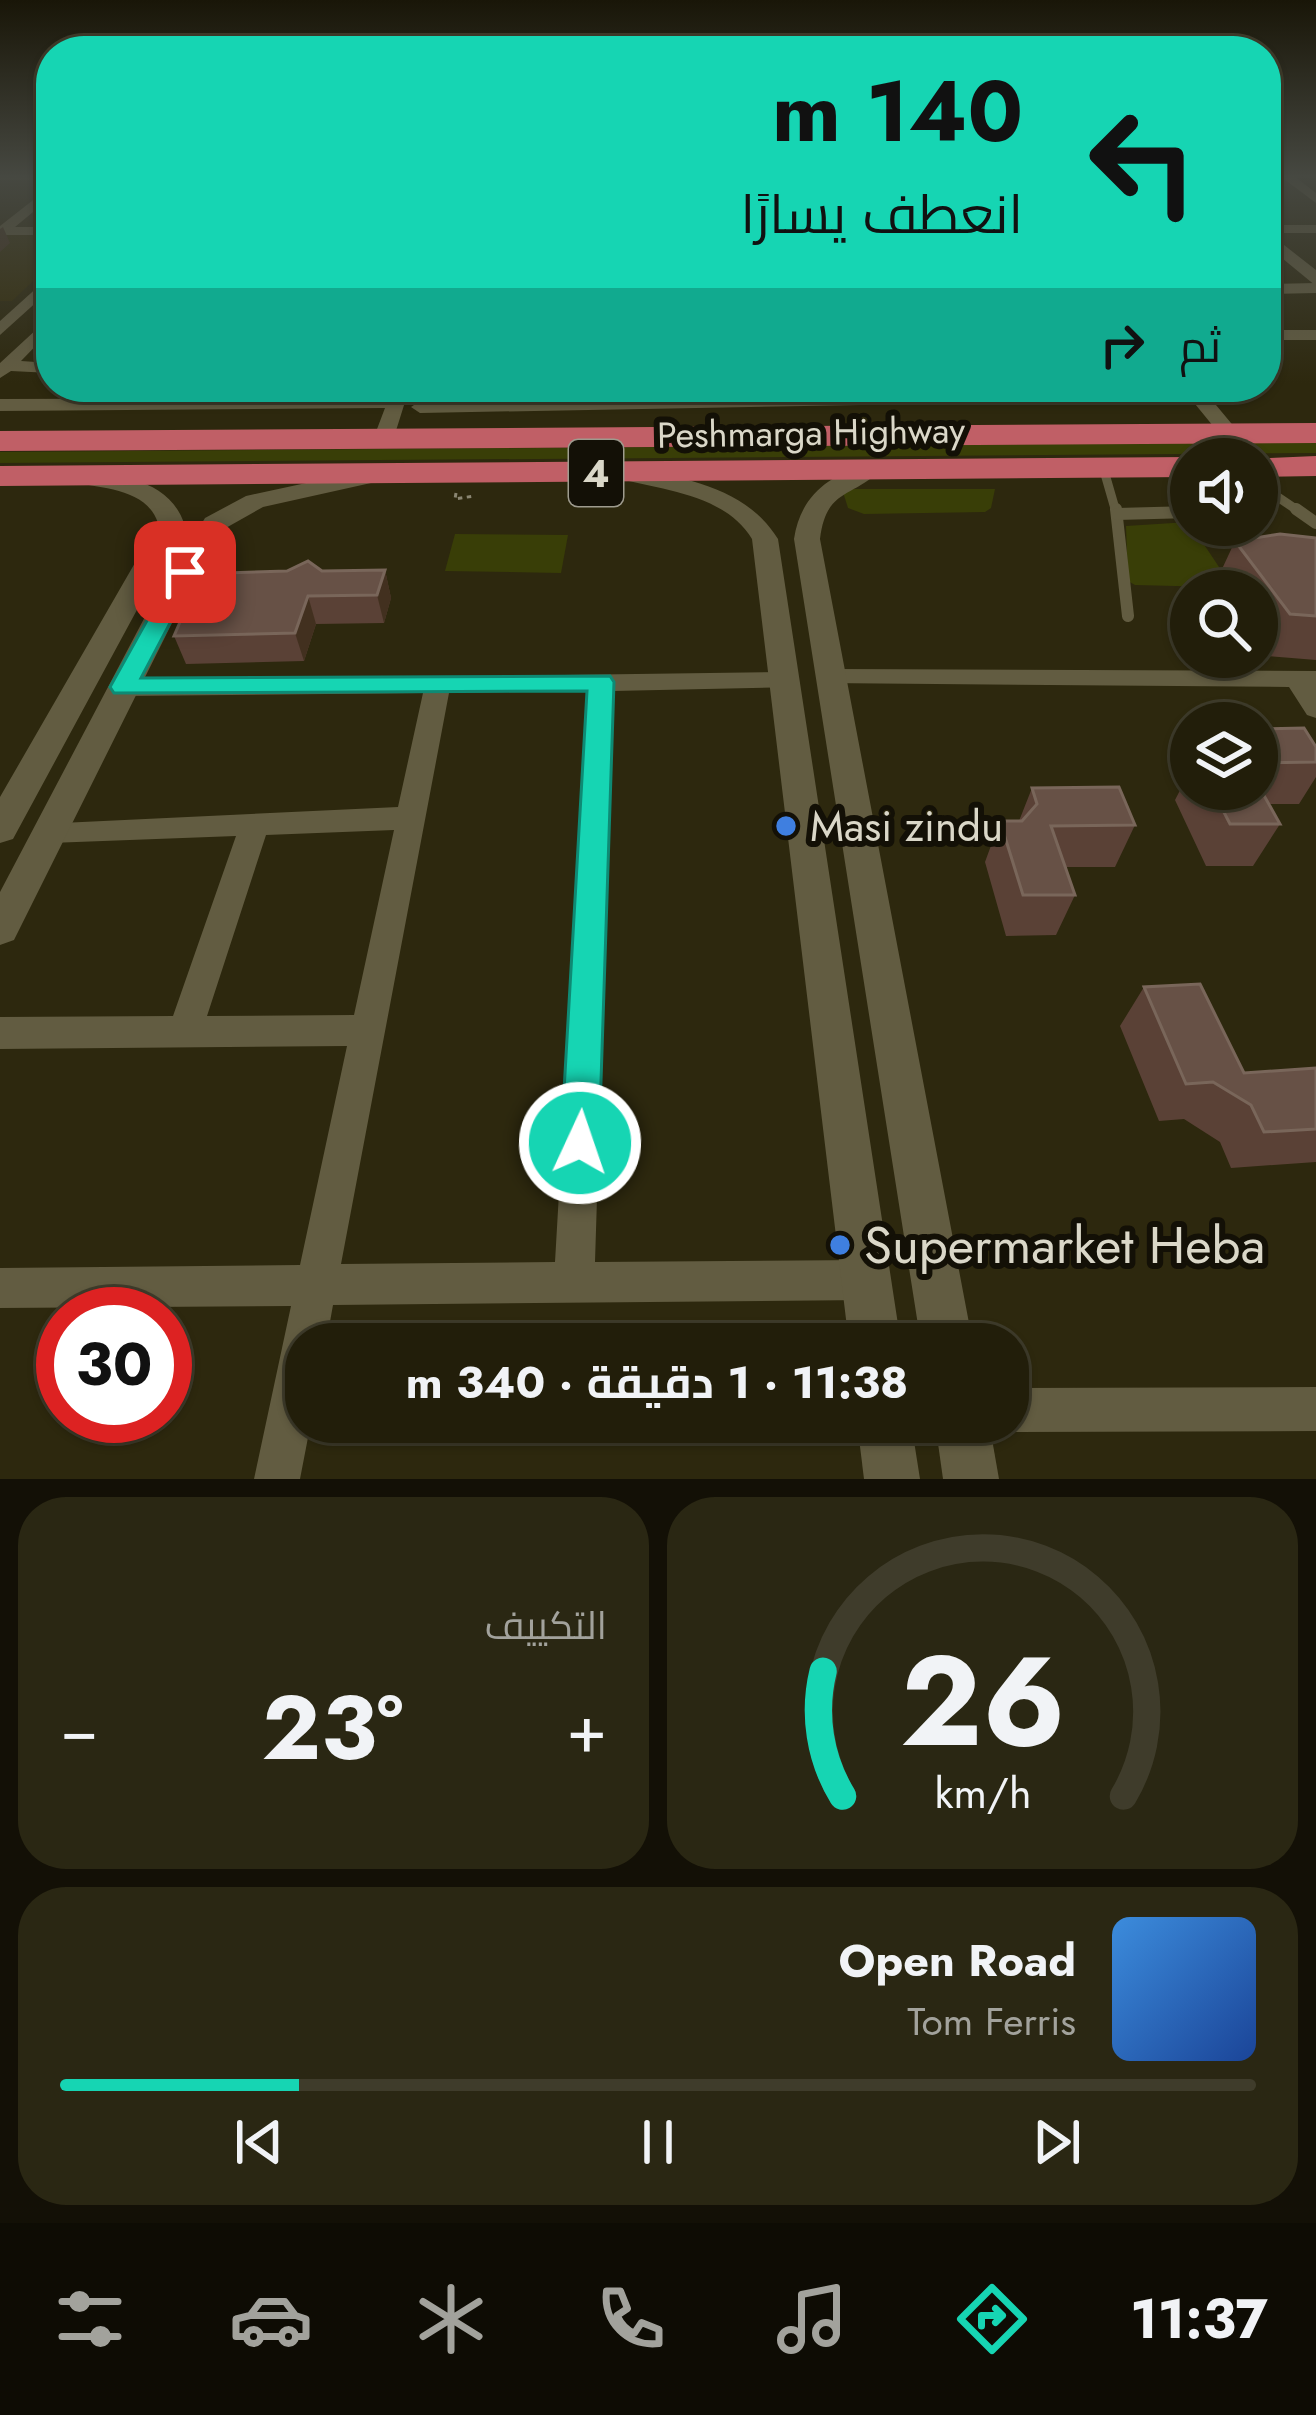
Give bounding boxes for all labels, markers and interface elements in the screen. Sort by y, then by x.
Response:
text: 140 m [772,51,1023,173]
icon: left [1065,84,1221,240]
text: انعطف يسارًا [741,175,1023,253]
icon: right [1089,312,1155,378]
text: ثم [1179,314,1221,379]
street label: Peshmarga Highway [656,403,966,461]
map controls [1170,438,1278,810]
button: sound [1170,438,1278,546]
road number: 4 [569,440,623,506]
pin [134,521,236,623]
icon: arrive [152,539,218,605]
button: search [1170,570,1278,678]
button: layers [1170,702,1278,810]
place label: Masi zindu [810,796,1003,857]
marker: Masi zindu [773,813,799,839]
position arrow [517,1080,643,1206]
place label: Supermarket Heba [864,1208,1265,1282]
marker: Supermarket Heba [827,1232,853,1258]
speed limit sign: 30 [36,1287,192,1443]
text: 11:38 · 1 دقيقة · 340 m [406,1350,908,1415]
text: التكييف [485,1597,607,1654]
text: 26 [900,1611,1065,1792]
text: 23° [262,1663,404,1793]
text: − [60,1681,99,1777]
text: + [566,1681,607,1777]
text: km/h [934,1762,1031,1824]
text: Open Road [838,1928,1076,1993]
text: Tom Ferris [907,1993,1076,2050]
icon: previous [226,2109,292,2175]
icon: pause [625,2109,691,2175]
icon: next [1024,2109,1090,2175]
icon: filters [48,2277,132,2361]
icon: car [229,2277,313,2361]
icon: climate [409,2277,493,2361]
icon: phone [589,2277,673,2361]
icon: music [770,2277,854,2361]
icon: directions [950,2277,1034,2361]
text: 11:37 [1130,2280,1268,2358]

